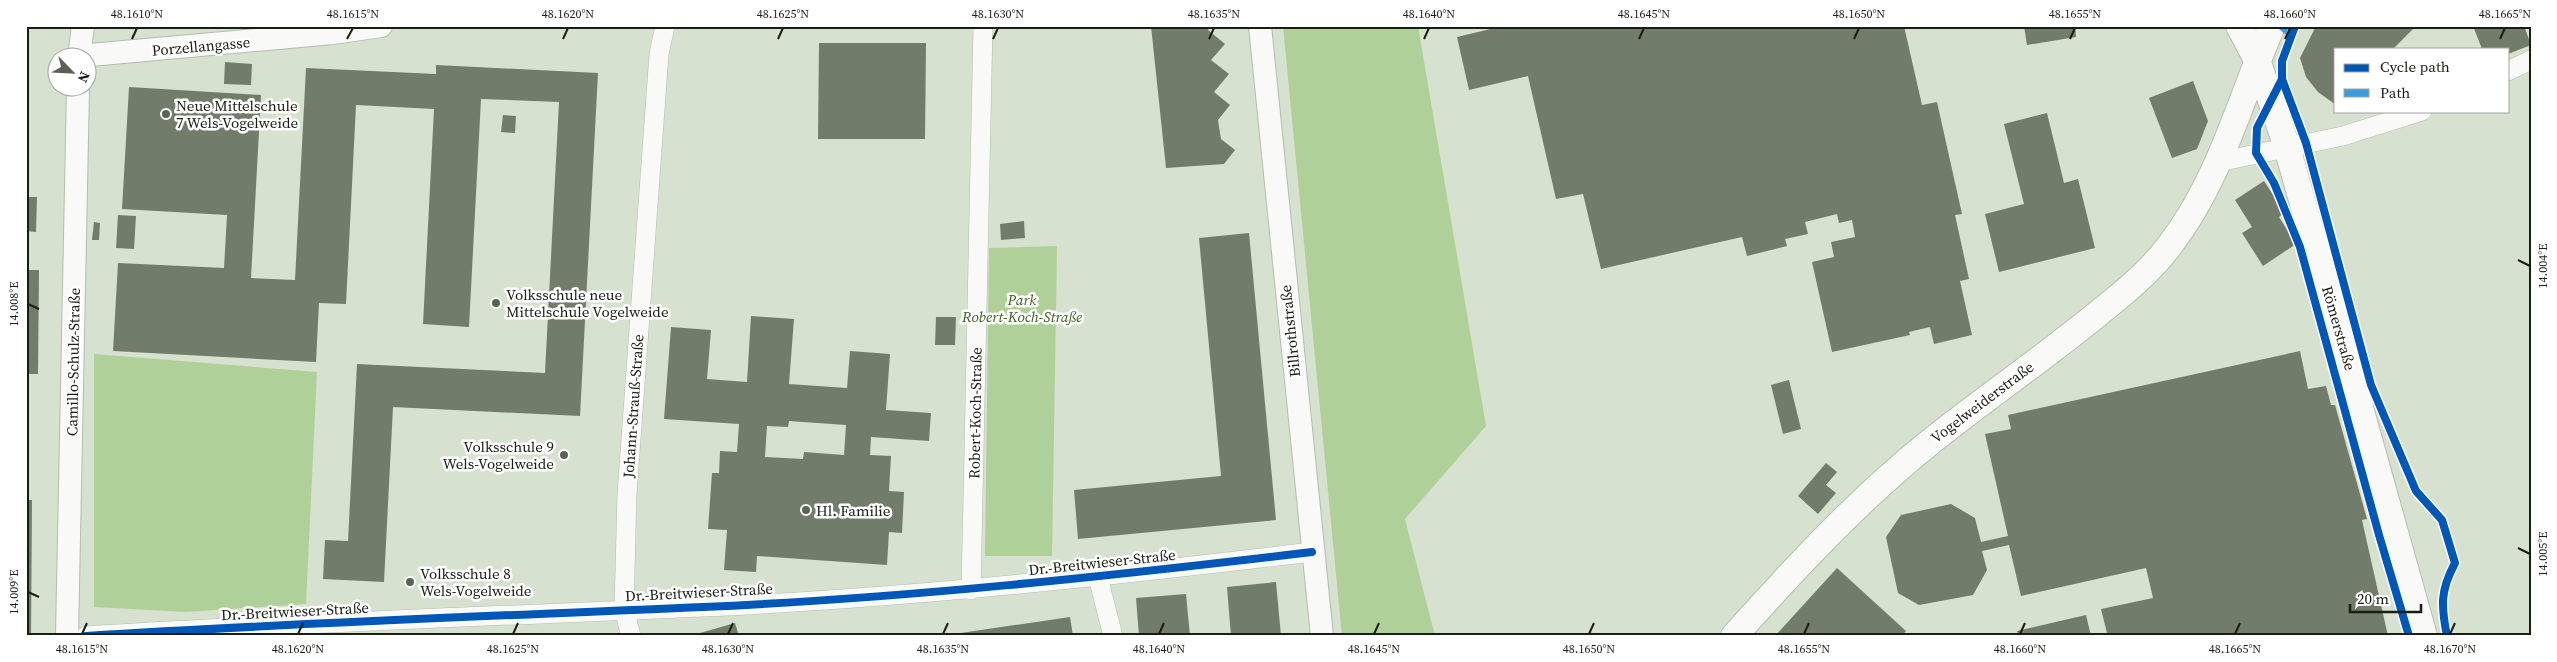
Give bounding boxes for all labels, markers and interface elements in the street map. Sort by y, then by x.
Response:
text: 48.1610°N [111,6,163,22]
text: 48.1615°N [327,6,379,22]
text: 48.1620°N [542,6,594,22]
text: 48.1625°N [757,6,809,22]
text: 48.1630°N [972,6,1024,22]
text: 48.1635°N [1188,6,1240,22]
text: 48.1640°N [1403,6,1455,22]
text: 48.1645°N [1618,6,1670,22]
text: 48.1650°N [1833,6,1885,22]
text: 48.1655°N [2049,6,2101,22]
text: 48.1660°N [2264,6,2316,22]
text: 48.1665°N [2479,6,2531,22]
street label: Porzellangasse [151,31,251,61]
north arrow [48,48,98,98]
legend [2334,48,2510,112]
text: Cycle path [2380,56,2450,77]
text: N [73,69,95,86]
text: Path [2380,82,2410,103]
place label: Neue Mittelschule 7 Wels-Vogelweide [176,95,298,133]
marker: Neue Mittelschule 7 Wels-Vogelweide [160,108,172,120]
text: 14.004°E [2535,244,2551,288]
text: 14.008°E [6,282,22,326]
street label: Billrothstraße [1275,283,1305,378]
street label: Römerstraße [2317,283,2361,373]
place label: Volksschule neue Mittelschule Vogelweide [506,284,669,322]
street label: Camillo-Schulz-Straße [61,287,85,436]
park label: Park Robert-Koch-Straße [961,289,1082,327]
marker: Volksschule neue Mittelschule Vogelweide [490,297,502,309]
street label: Johann-Strauß-Straße [617,333,649,480]
street label: Robert-Koch-Straße [963,347,987,479]
street label: Vogelweiderstraße [1926,356,2038,448]
place label: Volksschule 9 Wels-Vogelweide [442,436,554,474]
marker: Volksschule 9 Wels-Vogelweide [558,449,570,461]
place label: Hl. Familie [816,500,891,521]
marker: Hl. Familie [800,504,812,516]
text: 14.005°E [2535,532,2551,576]
street label: Dr.-Breitwieser-Straße [1027,544,1177,580]
place label: Volksschule 8 Wels-Vogelweide [420,563,532,601]
text: 14.009°E [6,570,22,614]
marker: Volksschule 8 Wels-Vogelweide [404,576,416,588]
street label: Dr.-Breitwieser-Straße [625,578,774,606]
scale bar [2350,582,2421,614]
text: 20 m [2357,588,2389,609]
street label: Dr.-Breitwieser-Straße [221,597,370,625]
text: 48.1615°N [56,641,108,657]
text: 48.1620°N [272,641,324,657]
text: 48.1625°N [487,641,539,657]
text: 48.1630°N [702,641,754,657]
text: 48.1635°N [917,641,969,657]
text: 48.1640°N [1133,641,1185,657]
text: 48.1645°N [1348,641,1400,657]
text: 48.1650°N [1563,641,1615,657]
text: 48.1655°N [1778,641,1830,657]
text: 48.1660°N [1994,641,2046,657]
text: 48.1665°N [2209,641,2261,657]
text: 48.1670°N [2424,641,2476,657]

